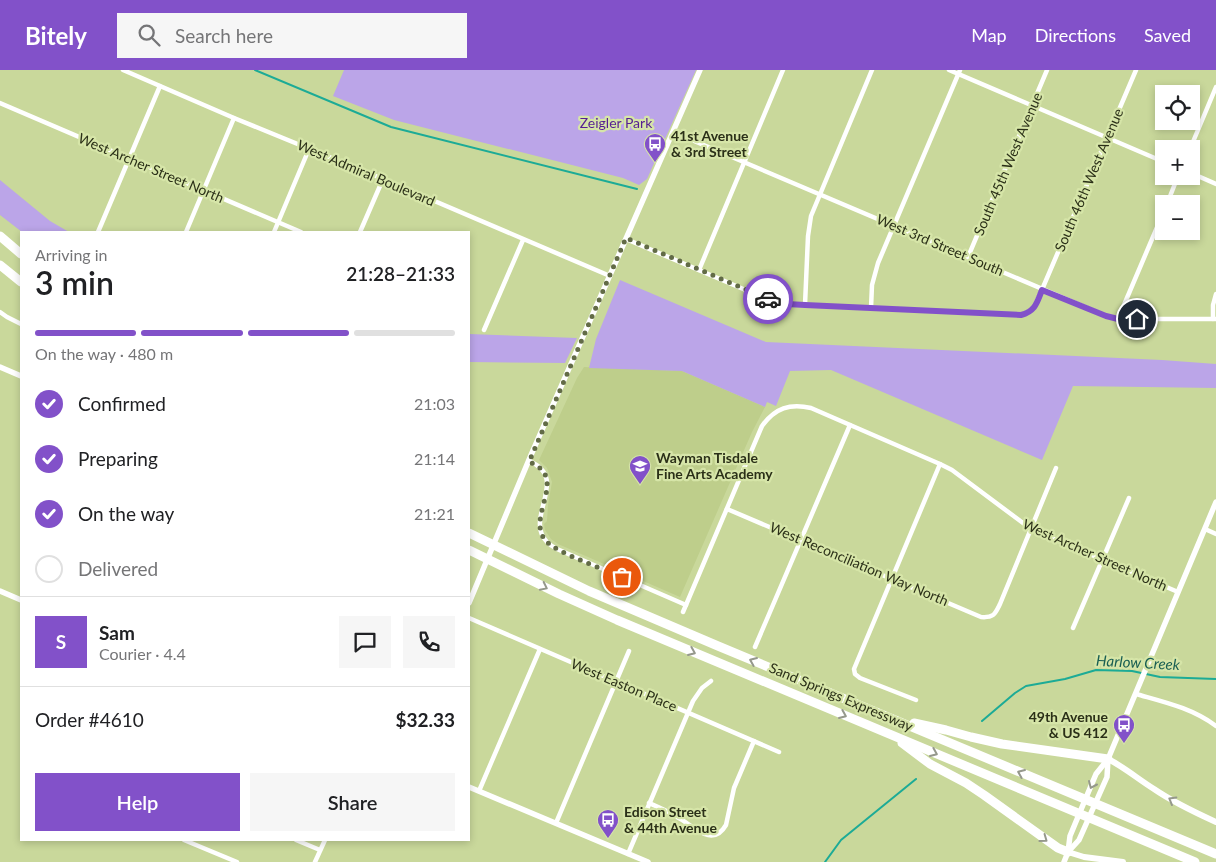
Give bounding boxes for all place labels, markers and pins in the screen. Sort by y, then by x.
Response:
place label: 41st Avenue & 3rd Street [671,127,749,160]
bus stop icon: 41st Avenue & 3rd Street [643,132,667,163]
pin [1116,298,1158,340]
place label: Wayman Tisdale Fine Arts Academy [656,449,773,482]
school or university icon: Wayman Tisdale Fine Arts Academy [628,454,652,485]
pin [601,556,643,598]
place label: 49th Avenue & US 412 [1029,708,1109,741]
bus stop icon: 49th Avenue & US 412 [1112,713,1136,744]
place label: Edison Street & 44th Avenue [624,803,717,836]
bus stop icon: Edison Street & 44th Avenue [596,808,620,839]

